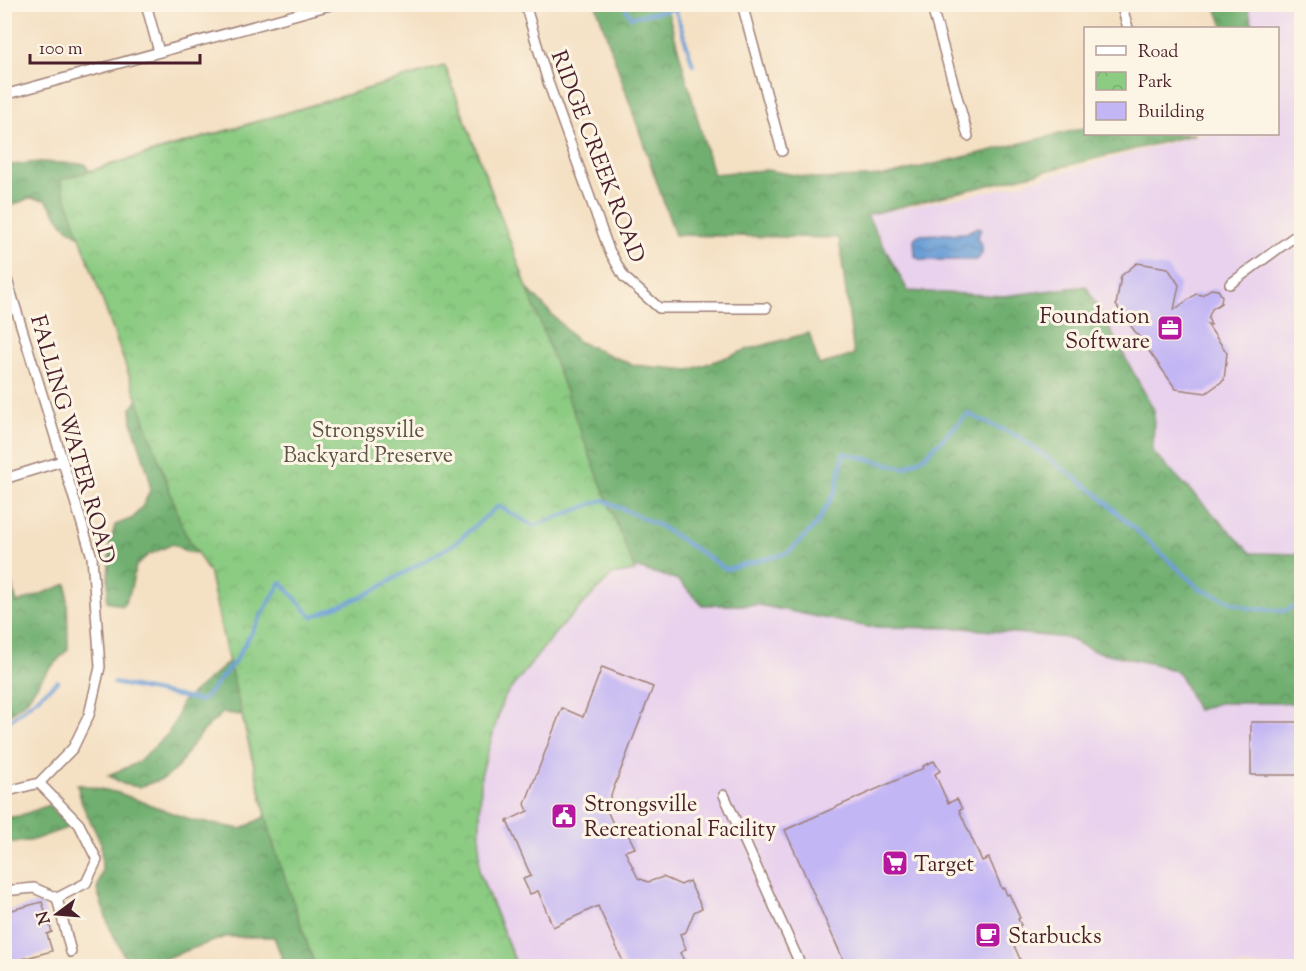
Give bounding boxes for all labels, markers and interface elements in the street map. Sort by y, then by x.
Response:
scale bar [30,27,200,65]
legend [1084,27,1279,135]
text: 100 m [39,37,83,63]
text: Road [1138,40,1178,66]
street label: RIDGE CREEK ROAD [541,46,652,268]
text: Park [1138,70,1173,96]
text: Building [1138,100,1204,126]
place label: Foundation Software [1040,302,1150,359]
street label: FALLING WATER ROAD [20,312,122,568]
office icon: Foundation Software [1155,313,1185,343]
park label: Strongsville Backyard Preserve [283,416,453,473]
place label: Strongsville Recreational Facility [584,790,776,847]
public building icon: Strongsville Recreational Facility [549,801,579,831]
supermarket icon: Target [880,848,910,878]
place label: Target [914,850,974,882]
north arrow [27,884,87,944]
text: N [32,908,58,927]
cafe icon: Starbucks [973,920,1003,950]
place label: Starbucks [1008,922,1102,954]

